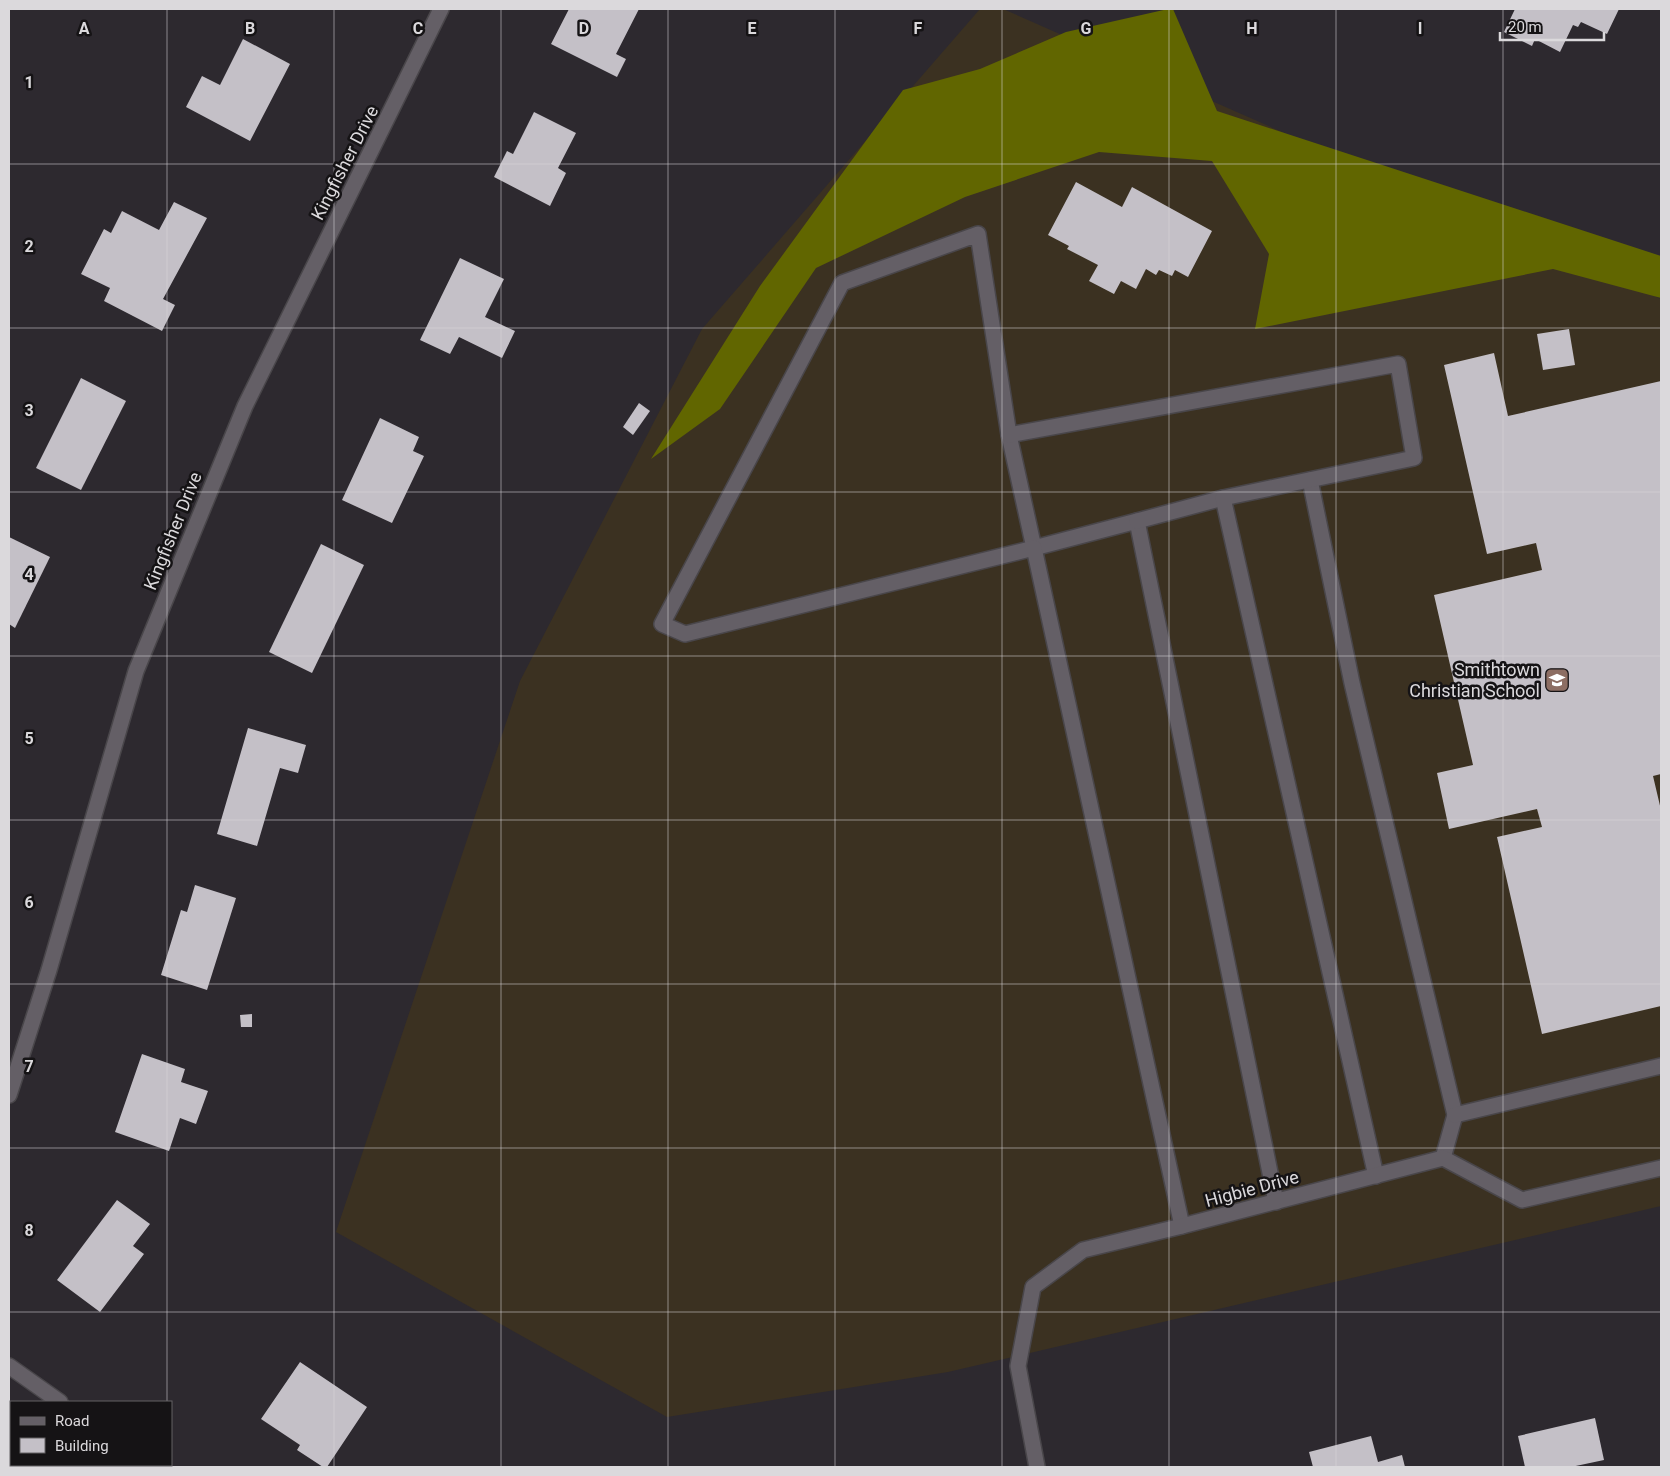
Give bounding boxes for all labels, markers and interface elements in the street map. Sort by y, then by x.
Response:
scale bar [1500,10,1604,42]
text: 20 m [1508,18,1542,36]
text: A [79,19,90,38]
text: B [245,19,255,38]
text: C [413,19,423,38]
text: D [579,19,589,38]
text: E [748,19,757,38]
text: F [914,19,923,38]
text: G [1081,19,1092,38]
text: H [1246,19,1258,38]
text: I [1418,19,1422,38]
text: 1 [24,73,34,92]
street label: Kingfisher Drive [307,102,382,223]
text: 2 [24,237,34,256]
text: 3 [24,401,34,420]
street label: Kingfisher Drive [139,469,206,593]
text: 4 [24,565,34,584]
place label: Smithtown Christian School [1409,659,1540,701]
school or university icon: Smithtown Christian School [1544,667,1570,693]
text: 5 [24,729,34,748]
text: 6 [24,893,34,912]
text: 7 [24,1057,34,1076]
street label: Higbie Drive [1203,1166,1301,1211]
text: 8 [24,1221,34,1240]
legend [10,1401,172,1466]
text: Road [55,1412,89,1430]
text: Building [55,1437,109,1455]

